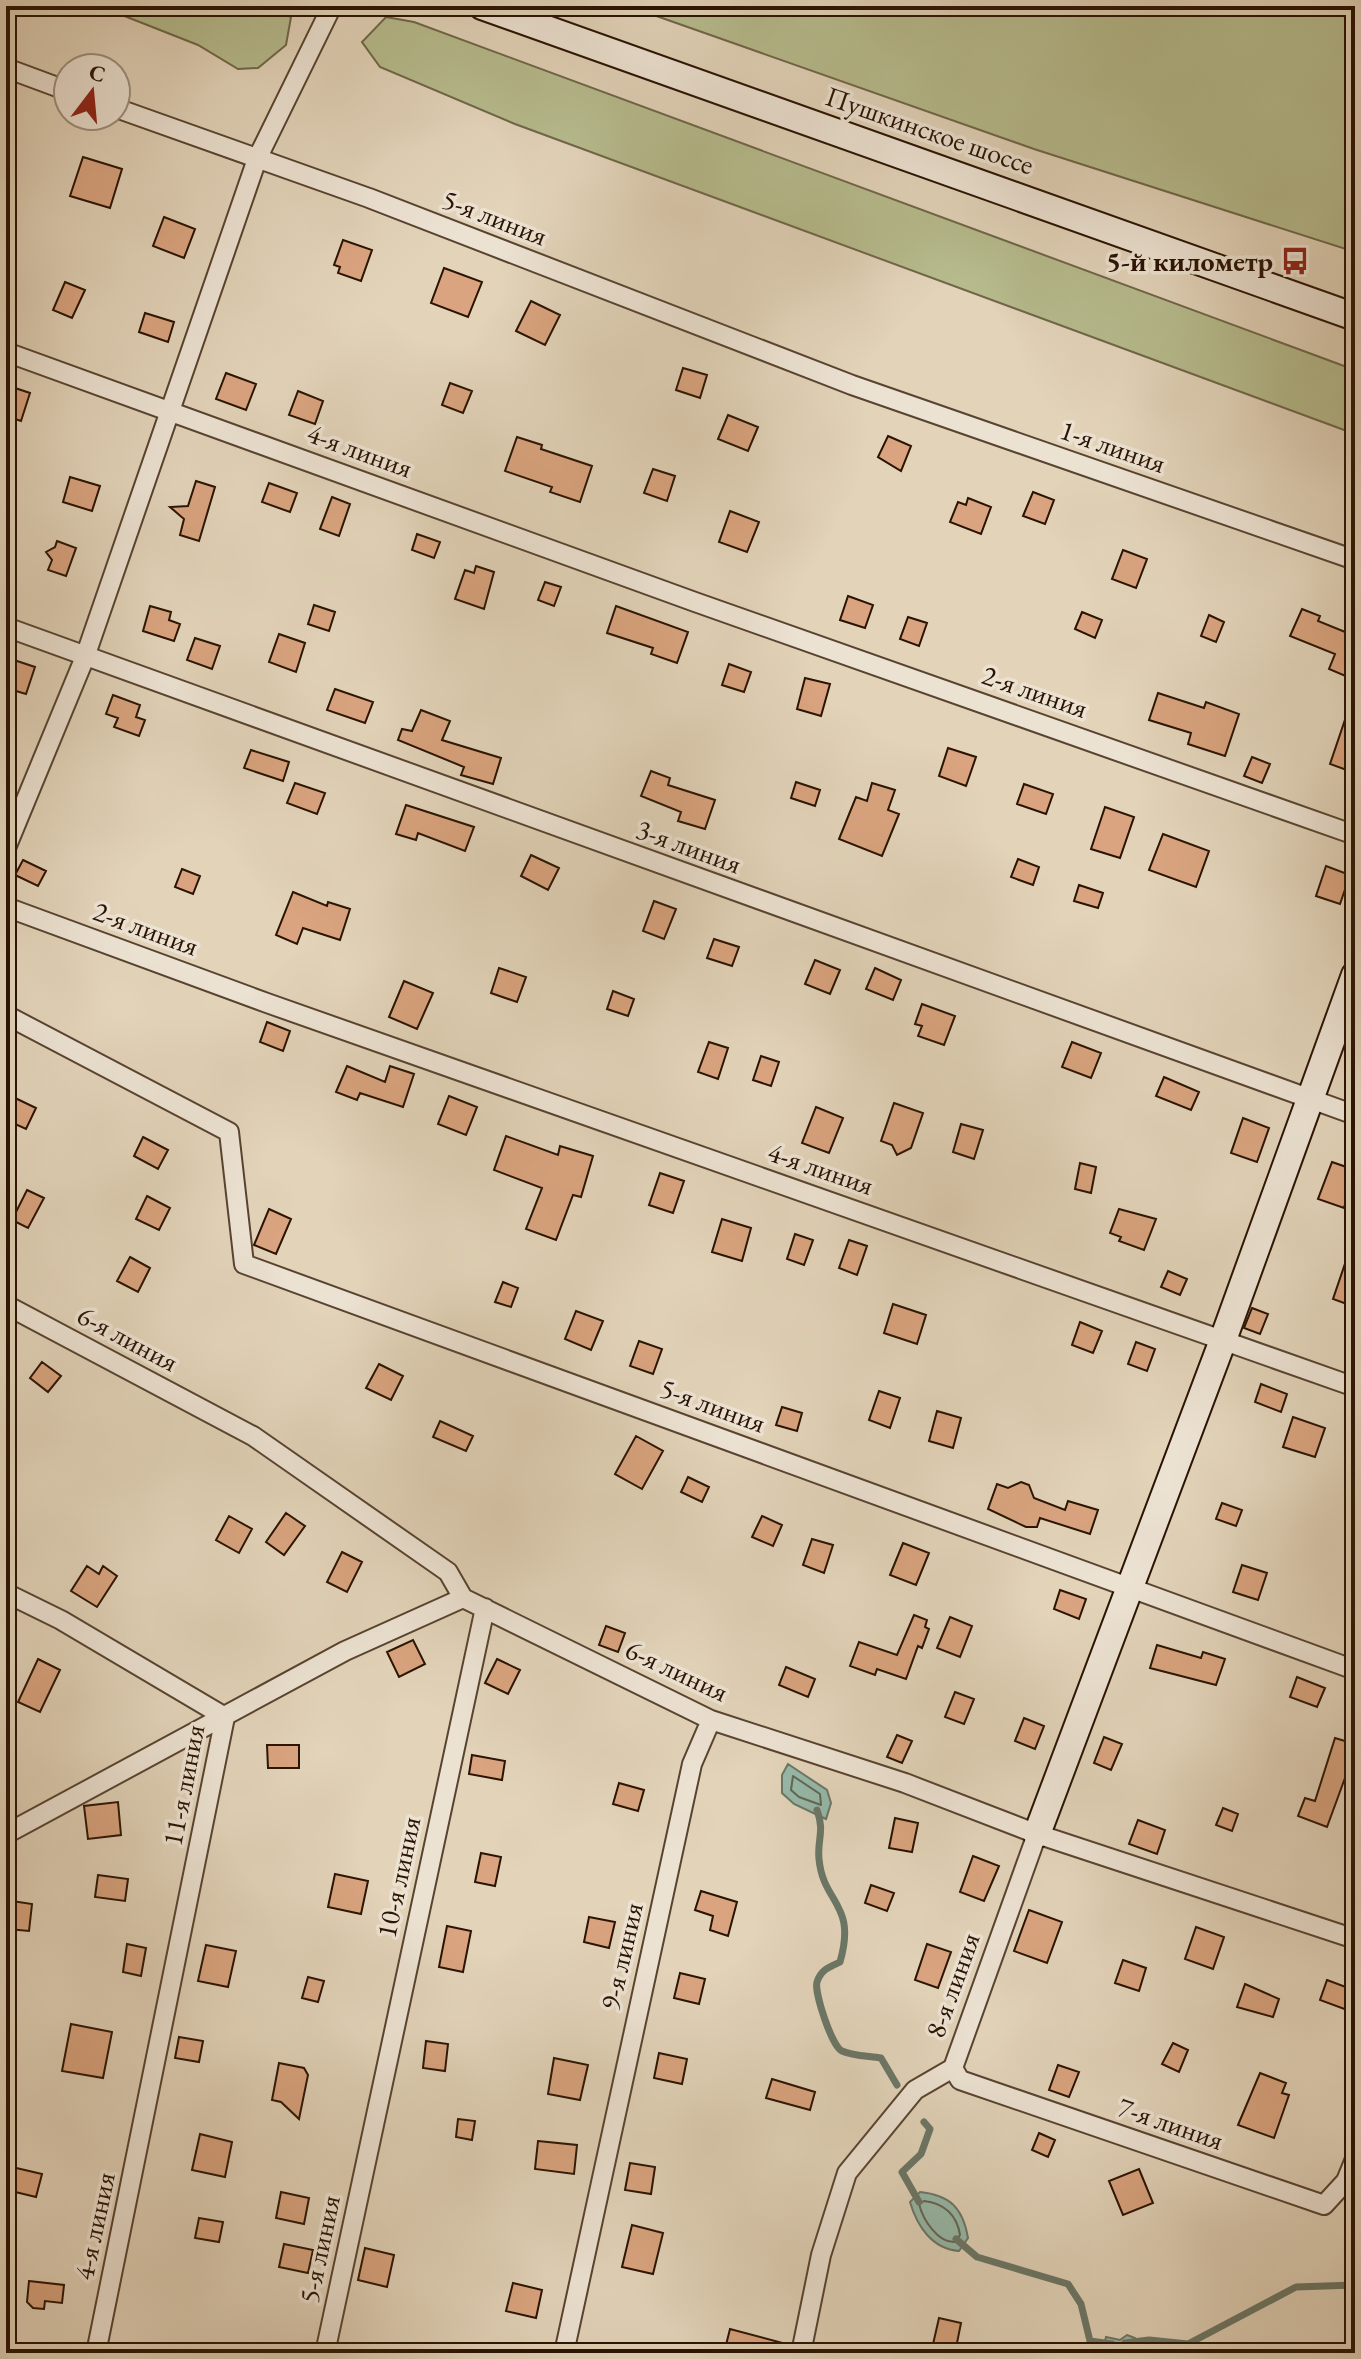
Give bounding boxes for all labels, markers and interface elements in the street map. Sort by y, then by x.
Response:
north arrow [52,52,132,132]
text: С [86,57,109,89]
street label: Пушкинское шоссе [821,78,1039,182]
street label: 5-я линия [437,181,553,253]
place label: 5-й километр [1106,243,1273,279]
bus stop icon: 5-й километр [1280,246,1310,276]
street label: 1-я линия [1055,411,1171,481]
street label: 4-я линия [302,414,418,486]
street label: 2-я линия [977,656,1093,726]
street label: 3-я линия [631,810,747,882]
street label: 2-я линия [88,892,204,964]
street label: 4-я линия [763,1133,879,1203]
street label: 6-я линия [71,1296,185,1380]
street label: 5-я линия [655,1369,771,1441]
street label: 6-я линия [620,1631,734,1709]
street label: 11-я линия [154,1721,212,1849]
street label: 10-я линия [368,1813,428,1941]
street label: 9-я линия [591,1899,651,2013]
street label: 8-я линия [916,1927,988,2043]
street label: 7-я линия [1113,2088,1229,2158]
street label: 4-я линия [65,2169,123,2283]
street label: 5-я линия [290,2192,348,2306]

